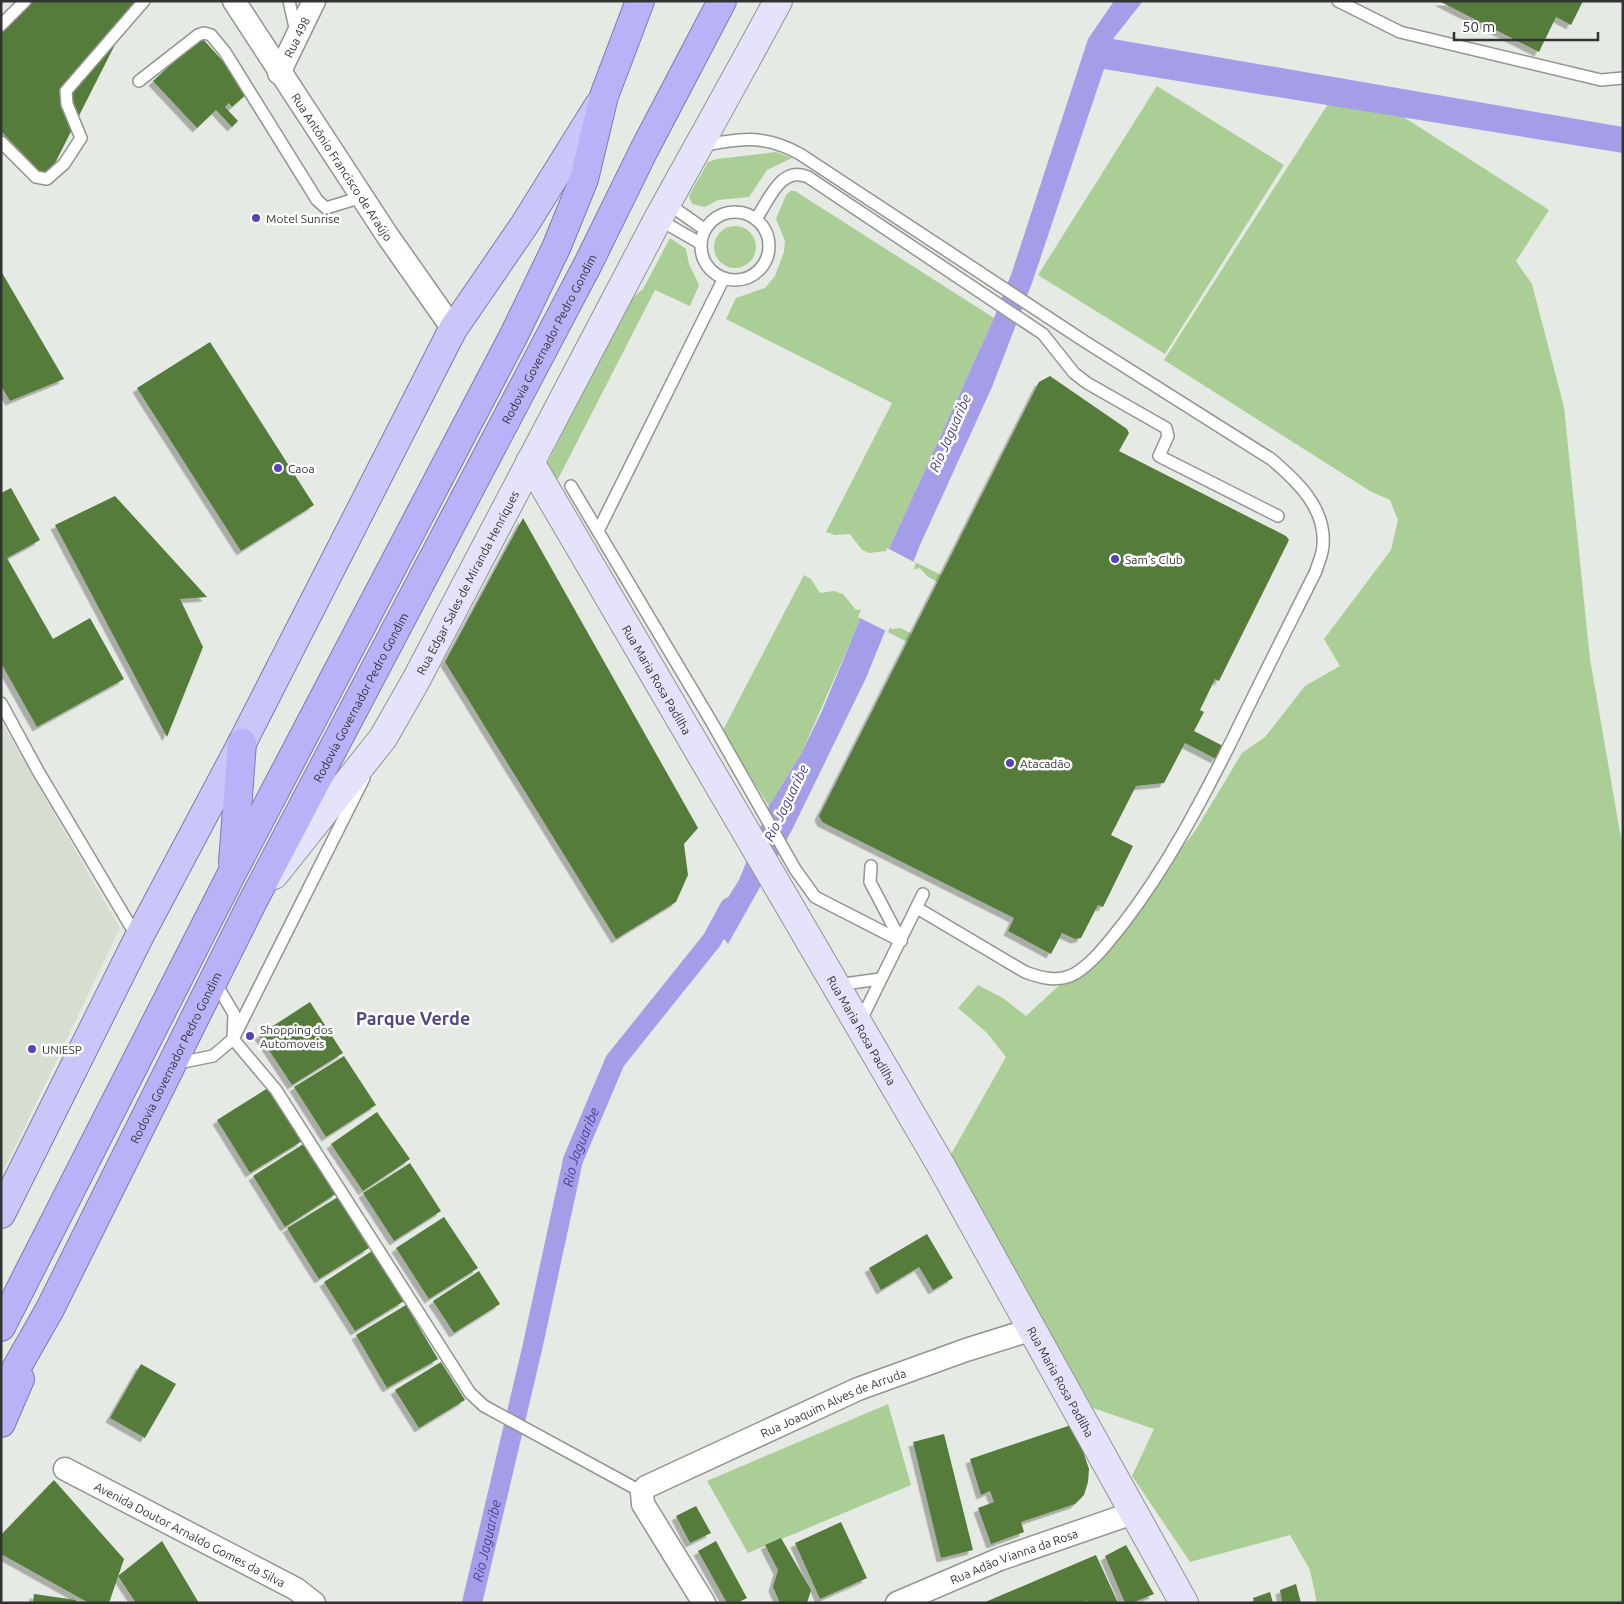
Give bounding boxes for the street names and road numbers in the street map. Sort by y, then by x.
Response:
street label: Rua 498 [281,14,312,59]
street label: Rua Antônio Francisco de Araújo [289,90,395,243]
street label: Rodovia Governador Pedro Gondim [499,252,598,426]
street label: Rua Edgar Sales de Miranda Henriques [414,488,521,677]
street label: Rodovia Governador Pedro Gondim [310,610,410,784]
street label: Rua Maria Rosa Padilha [620,623,694,737]
street label: Rodovia Governador Pedro Gondim [127,970,223,1145]
street label: Rua Maria Rosa Padilha [825,973,899,1087]
street label: Rua Maria Rosa Padilha [1025,1324,1097,1439]
street label: Rua Joaquim Alves de Arruda [758,1366,907,1440]
street label: Avenida Doutor Arnaldo Gomes da Silva [93,1479,288,1589]
street label: Rua Adão Vianna da Rosa [948,1526,1079,1586]

